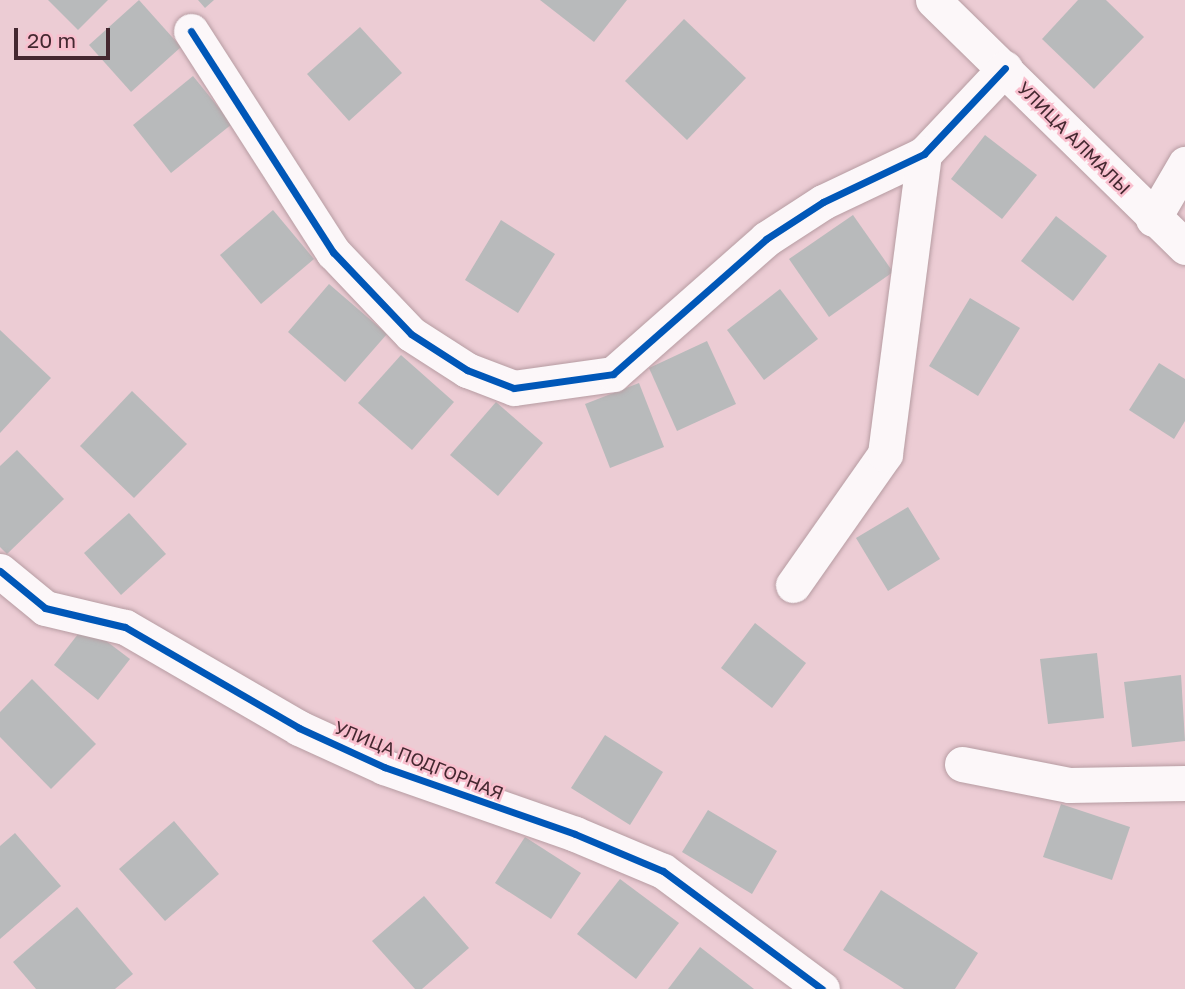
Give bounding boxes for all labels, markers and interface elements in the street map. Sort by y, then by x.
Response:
scale bar [18,14,114,58]
text: 20 m [27,27,76,53]
street label: УЛИЦА АЛМАЛЫ [1013,77,1135,199]
street label: УЛИЦА ПОДГОРНАЯ [331,716,507,804]

